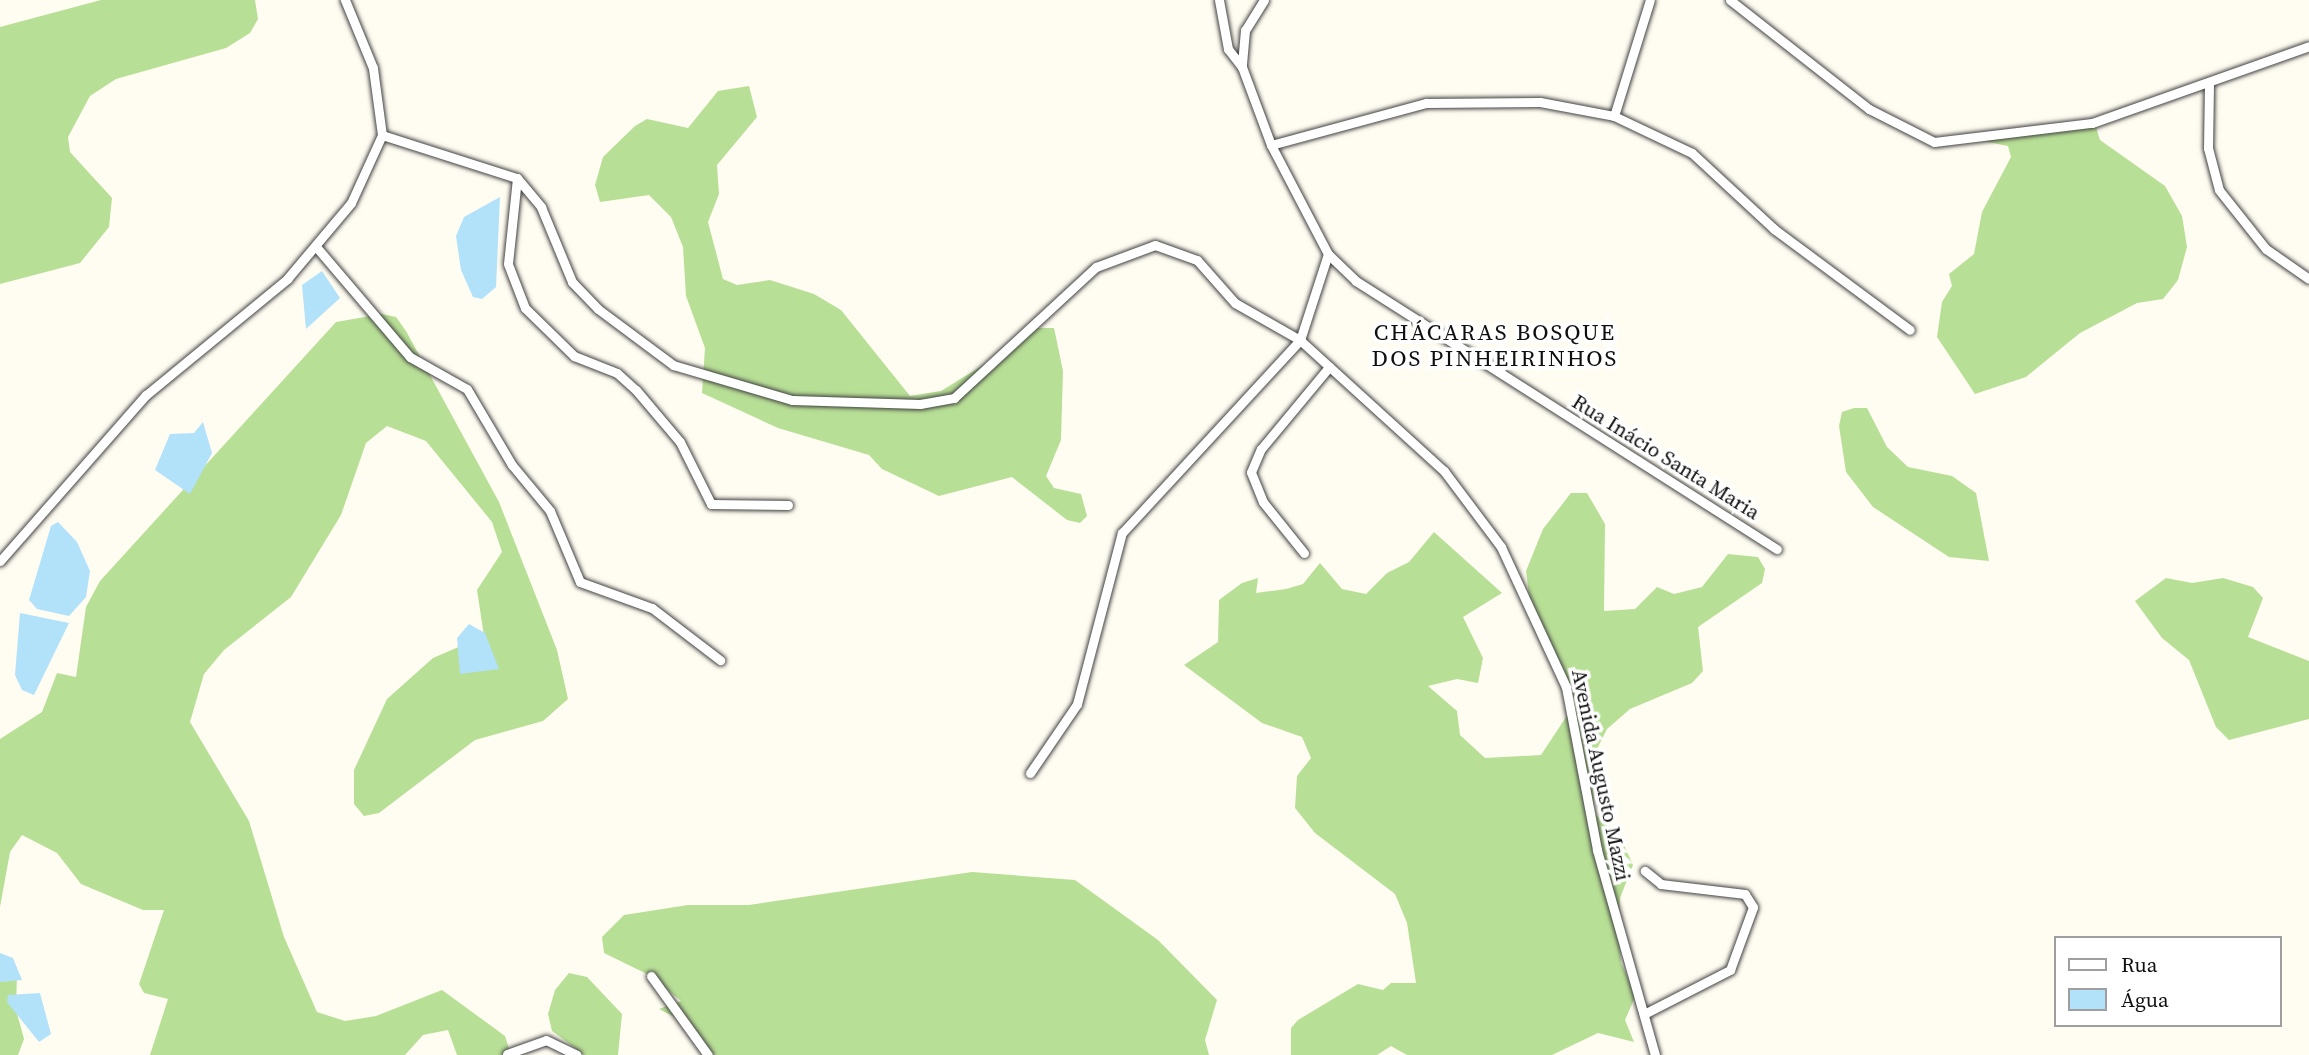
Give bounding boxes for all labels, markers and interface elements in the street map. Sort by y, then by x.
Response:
district label: CHÁCARAS BOSQUE DOS PINHEIRINHOS [1374,318,1616,372]
street label: Rua Inácio Santa Maria [1567,389,1765,525]
street label: Avenida Augusto Mazzi [1566,667,1636,883]
legend [2054,936,2281,1027]
text: Rua [2121,950,2157,979]
text: Água [2121,985,2169,1014]

